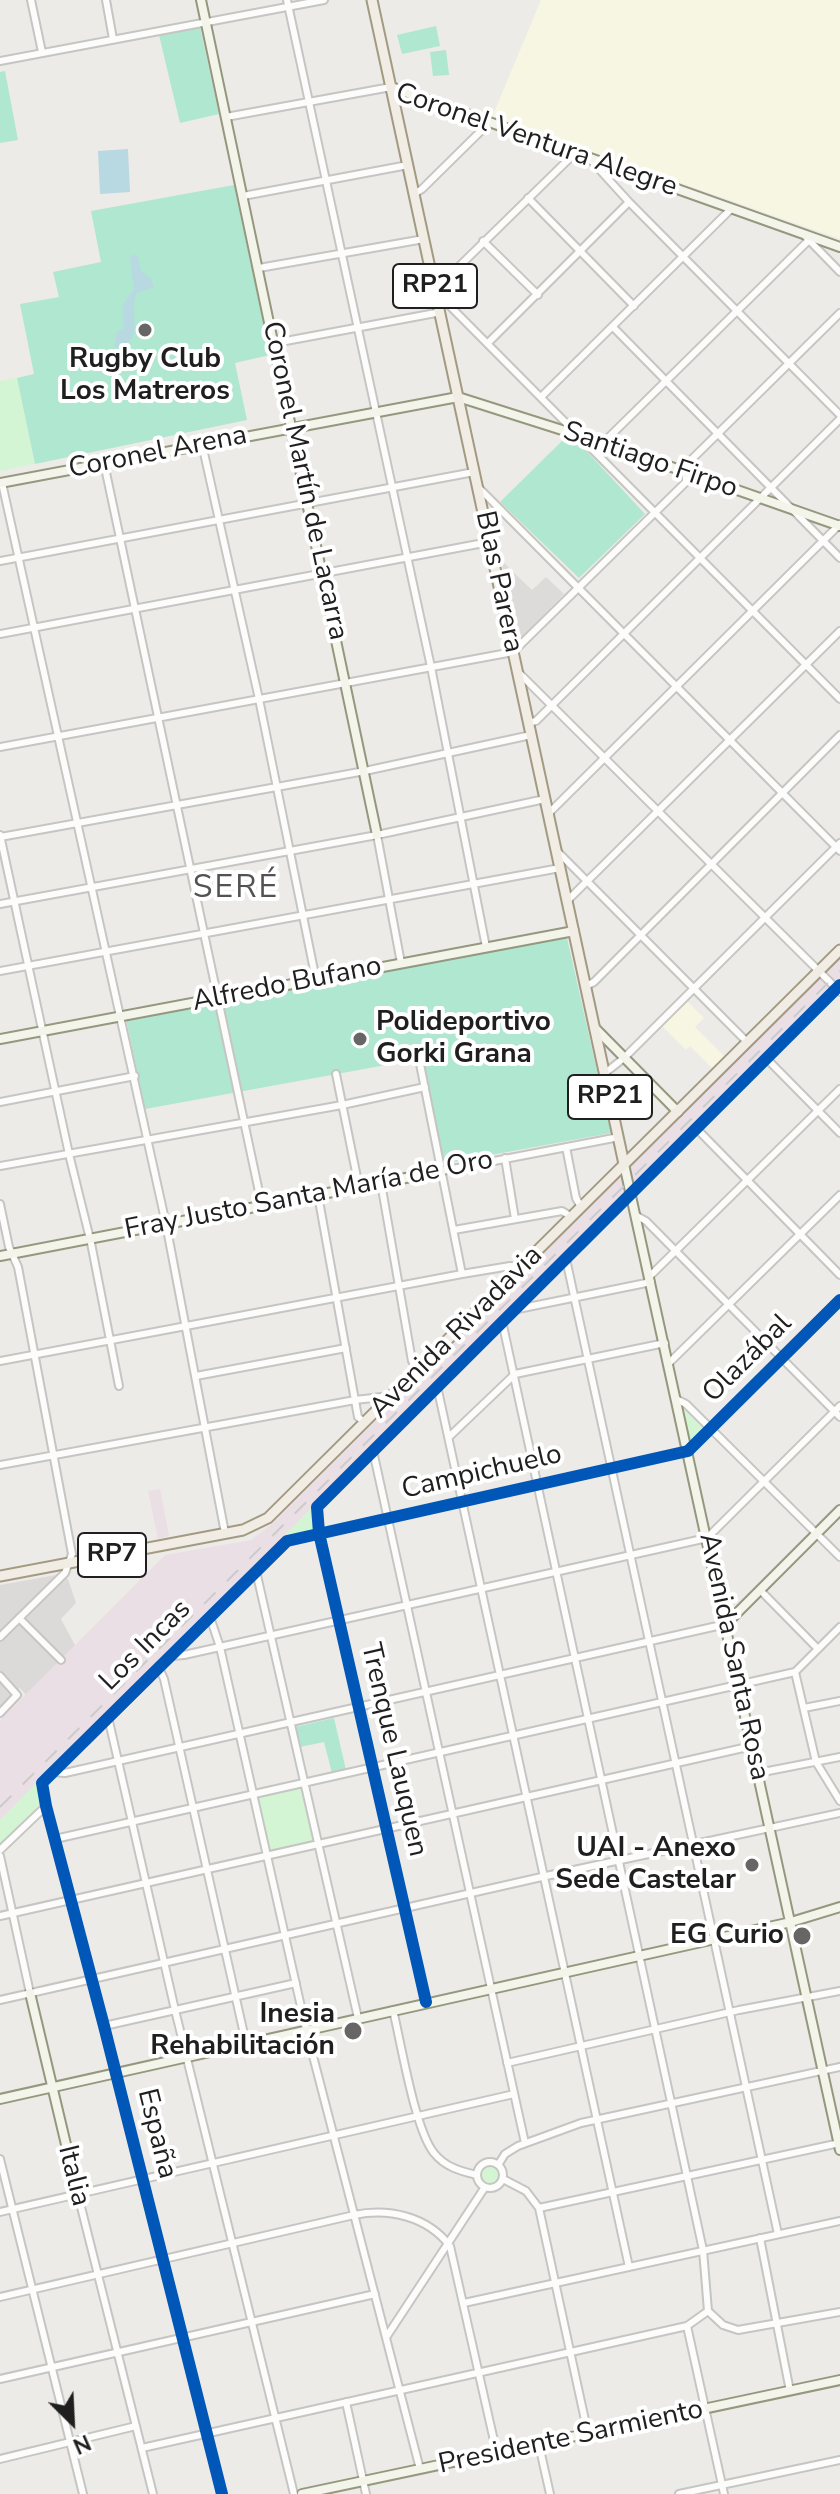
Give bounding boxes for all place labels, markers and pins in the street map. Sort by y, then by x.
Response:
marker: Rugby Club Los Matreros [136,321,154,339]
place label: Rugby Club Los Matreros [60,343,230,409]
place label: Polideportivo Gorki Grana [376,1006,551,1072]
marker: Polideportivo Gorki Grana [351,1030,369,1048]
place label: UAI - Anexo Sede Castelar [555,1832,736,1898]
marker: UAI - Anexo Sede Castelar [743,1856,761,1874]
place label: EG Curio [670,1919,784,1953]
marker: EG Curio [791,1925,813,1947]
place label: Inesia Rehabilitación [150,1998,335,2064]
marker: Inesia Rehabilitación [342,2020,364,2042]

